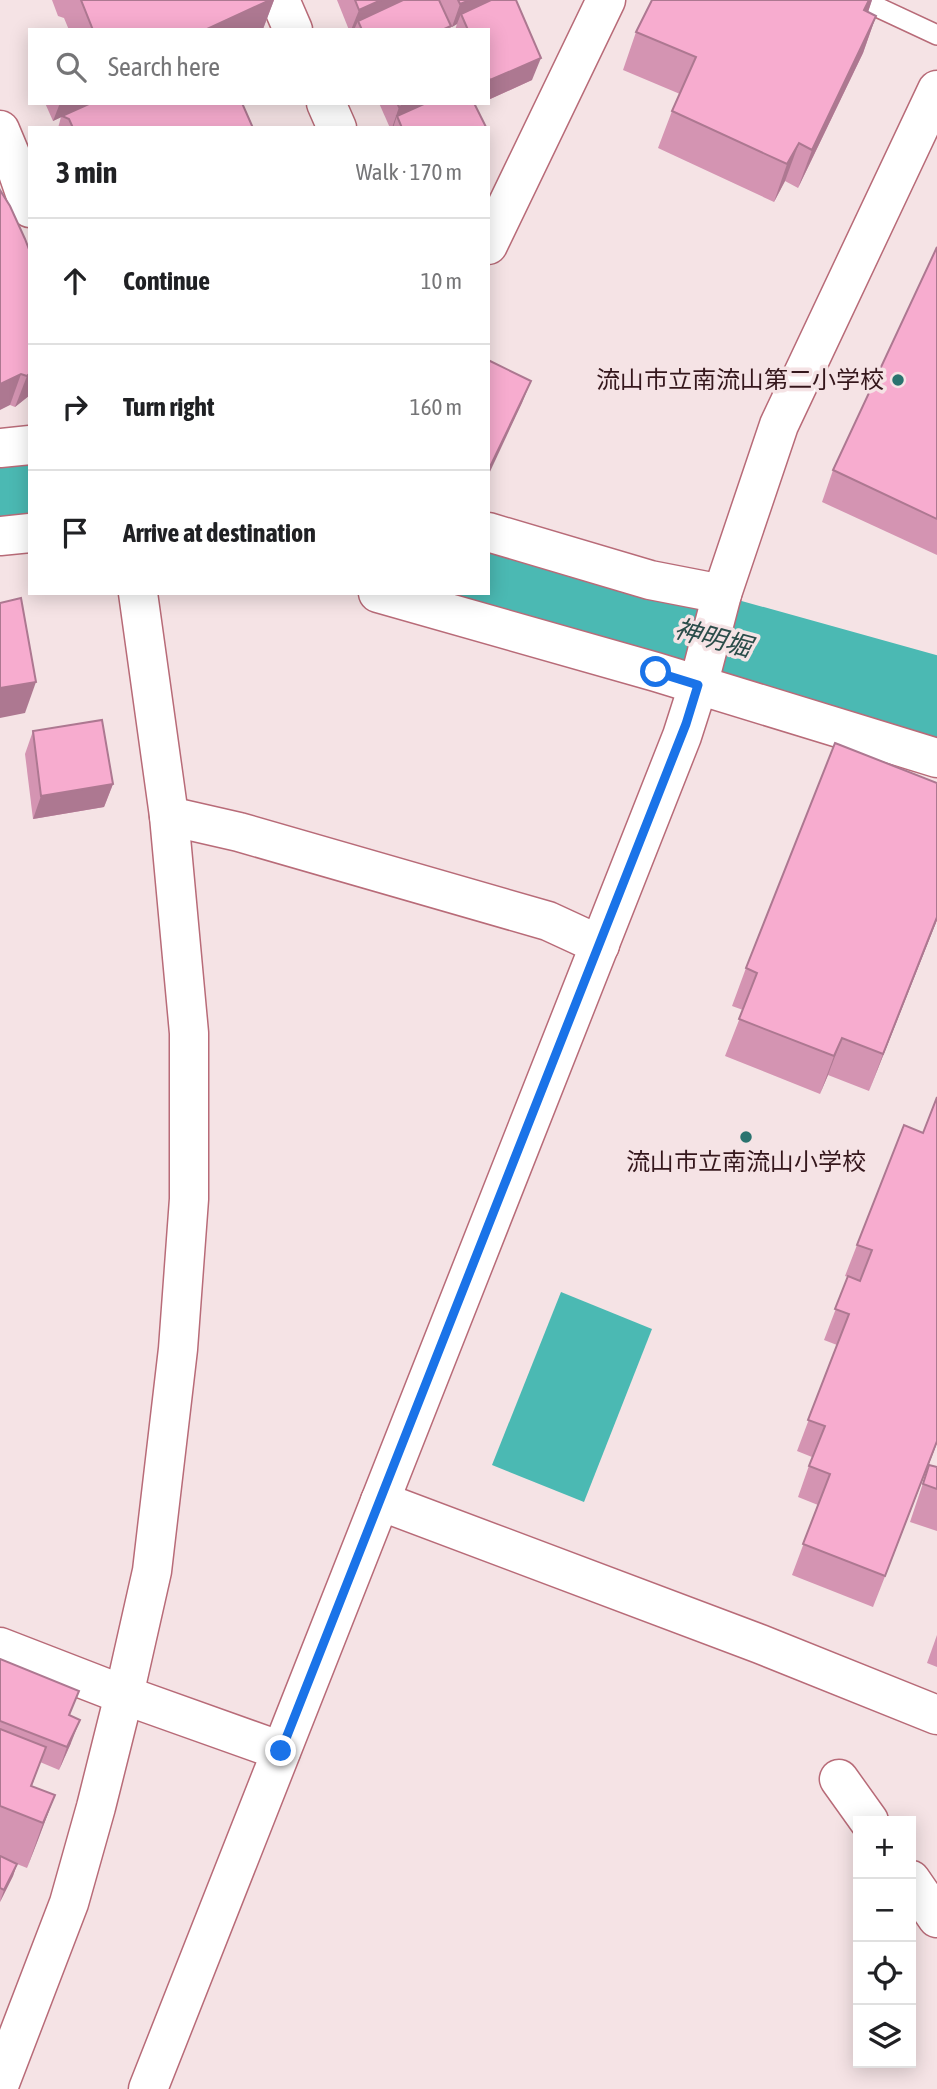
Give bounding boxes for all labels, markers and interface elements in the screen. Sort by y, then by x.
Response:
search box [28,28,490,105]
icon: search [52,48,90,86]
text: Search here [108,52,220,82]
text: 3 min [56,155,117,189]
text: Walk · 170 m [356,159,462,185]
icon: ahead [56,262,94,300]
text: Continue [123,266,210,296]
text: 10 m [421,268,462,294]
place label: 流山市立南流山第二小学校 [596,366,884,393]
marker: 流山市立南流山第二小学校 [890,372,906,388]
icon: right [56,388,94,426]
text: Turn right [123,392,214,422]
text: 160 m [410,394,462,420]
icon: arrive [56,514,94,552]
text: Arrive at destination [123,518,316,548]
water label: 神明堀 [671,613,758,664]
route start [640,656,671,687]
marker: 流山市立南流山小学校 [738,1129,754,1145]
place label: 流山市立南流山小学校 [626,1148,866,1175]
route end [265,1735,296,1766]
map controls [853,1816,916,2068]
button: + [853,1816,916,1879]
button: − [853,1879,916,1942]
button: locate [853,1942,916,2005]
button: layers [853,2005,916,2068]

